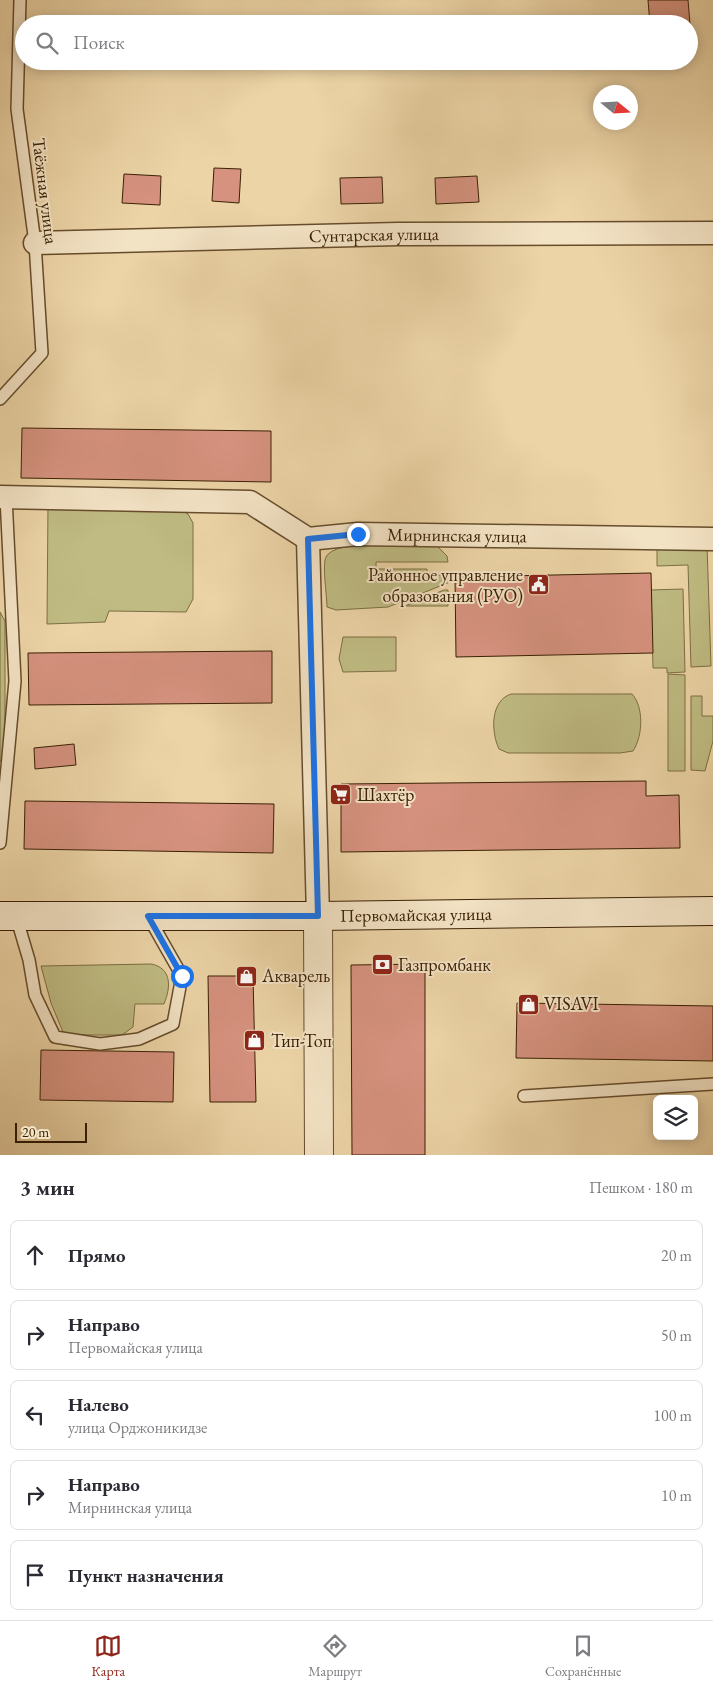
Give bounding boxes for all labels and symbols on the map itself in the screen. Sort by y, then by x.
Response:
north arrow [593,85,638,130]
street label: Таёжная улица [28,136,64,246]
street label: Сунтарская улица [308,222,440,247]
street label: Мирнинская улица [387,522,528,547]
route end [347,523,370,546]
place label: Районное управление образования (РУО) [368,563,523,607]
public building icon: Районное управление образования (РУО) [527,573,551,597]
supermarket icon: Шахтёр [329,783,353,807]
place label: Шахтёр [357,783,414,806]
street label: Первомайская улица [340,902,493,927]
bank icon: Газпромбанк [370,953,394,977]
place label: Газпромбанк [398,953,491,976]
shop icon: Акварель [234,964,258,988]
place label: Акварель [261,964,330,987]
route start [171,965,194,988]
shop icon: VISAVI [516,992,540,1016]
place label: VISAVI [544,992,599,1015]
shop icon: Тип-Топ [243,1029,267,1053]
place label: Тип-Топ [271,1029,332,1052]
scale bar [15,1120,88,1143]

